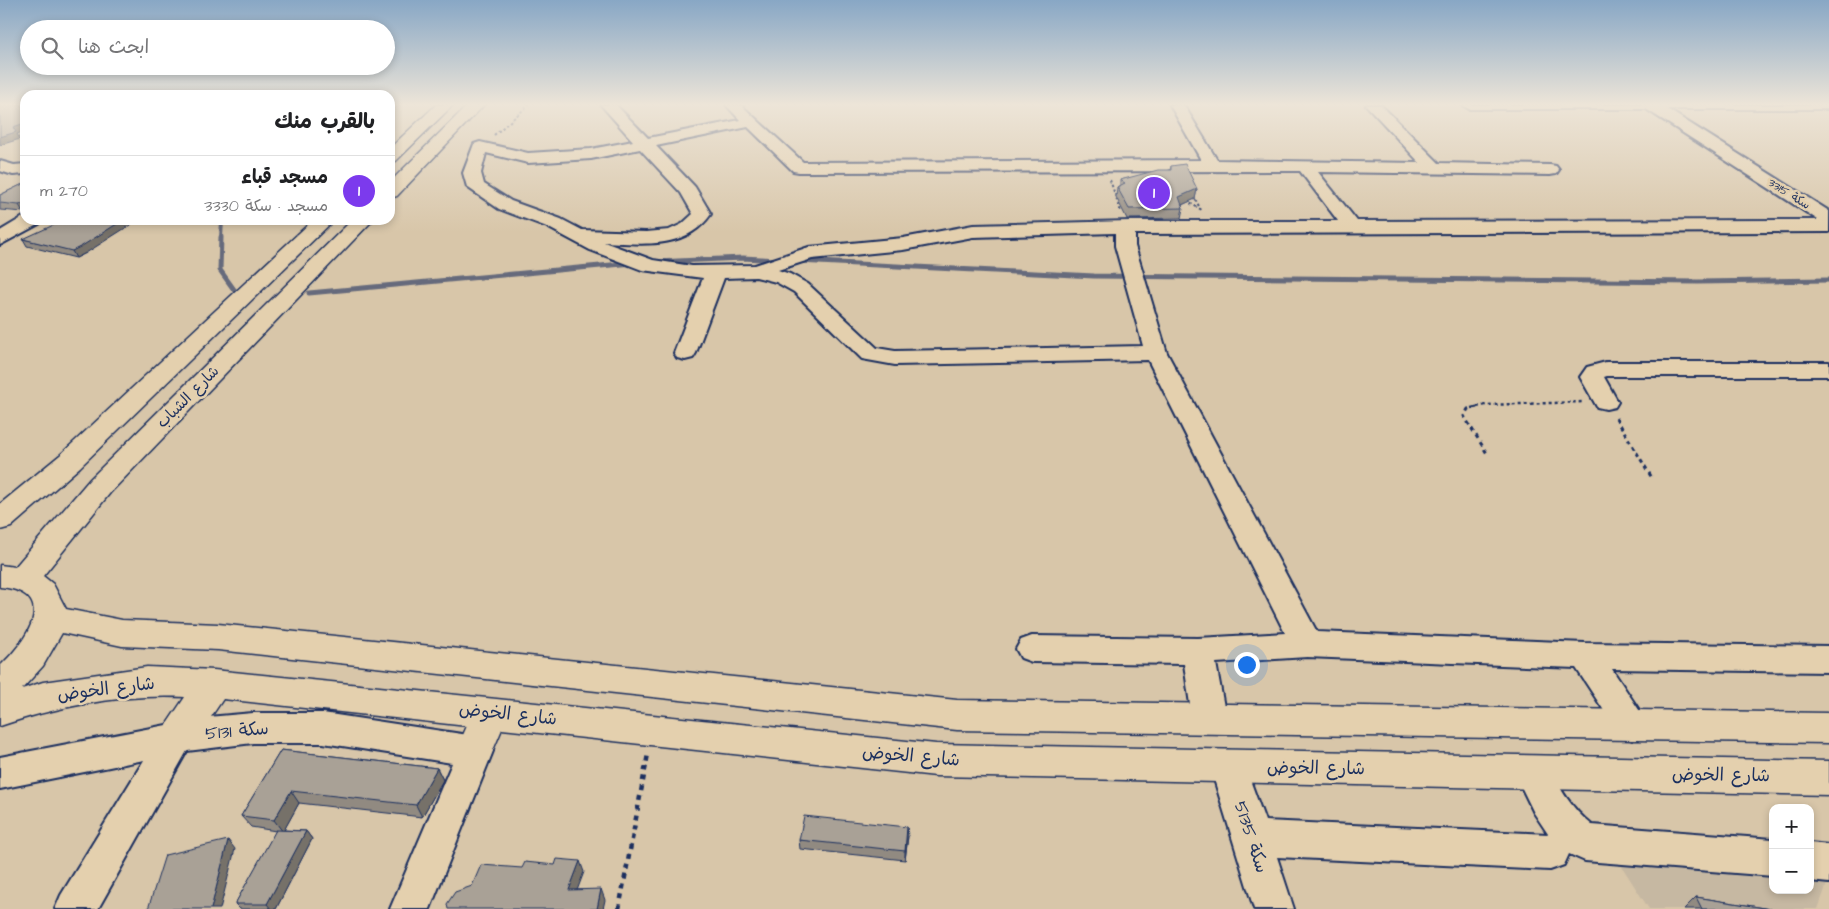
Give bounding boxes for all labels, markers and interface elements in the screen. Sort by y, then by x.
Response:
search box [20,20,395,75]
icon: search [38,34,66,62]
text: ابحث هنا [78,34,149,61]
text: بالقرب منك [274,107,375,136]
text: مسجد قباء [241,164,328,191]
pin: 1 [1138,174,1170,212]
street label: سكة 3315 [1765,174,1813,214]
text: 270 m [40,180,88,202]
text: 1 [358,180,360,202]
text: مسجد · سكة 3330 [204,195,328,217]
street label: شارع الشباب [152,361,224,433]
your location [1234,652,1260,678]
street label: شارع الخوض [56,671,156,707]
street label: شارع الخوض [458,696,558,732]
street label: سكة 5131 [204,716,270,746]
street label: شارع الخوض [861,739,961,773]
street label: شارع الخوض [1267,755,1365,781]
street label: شارع الخوض [1672,762,1770,788]
street label: سكة 5135 [1228,798,1274,876]
map controls [1769,804,1814,894]
button: + [1769,804,1814,849]
button: − [1769,849,1814,894]

